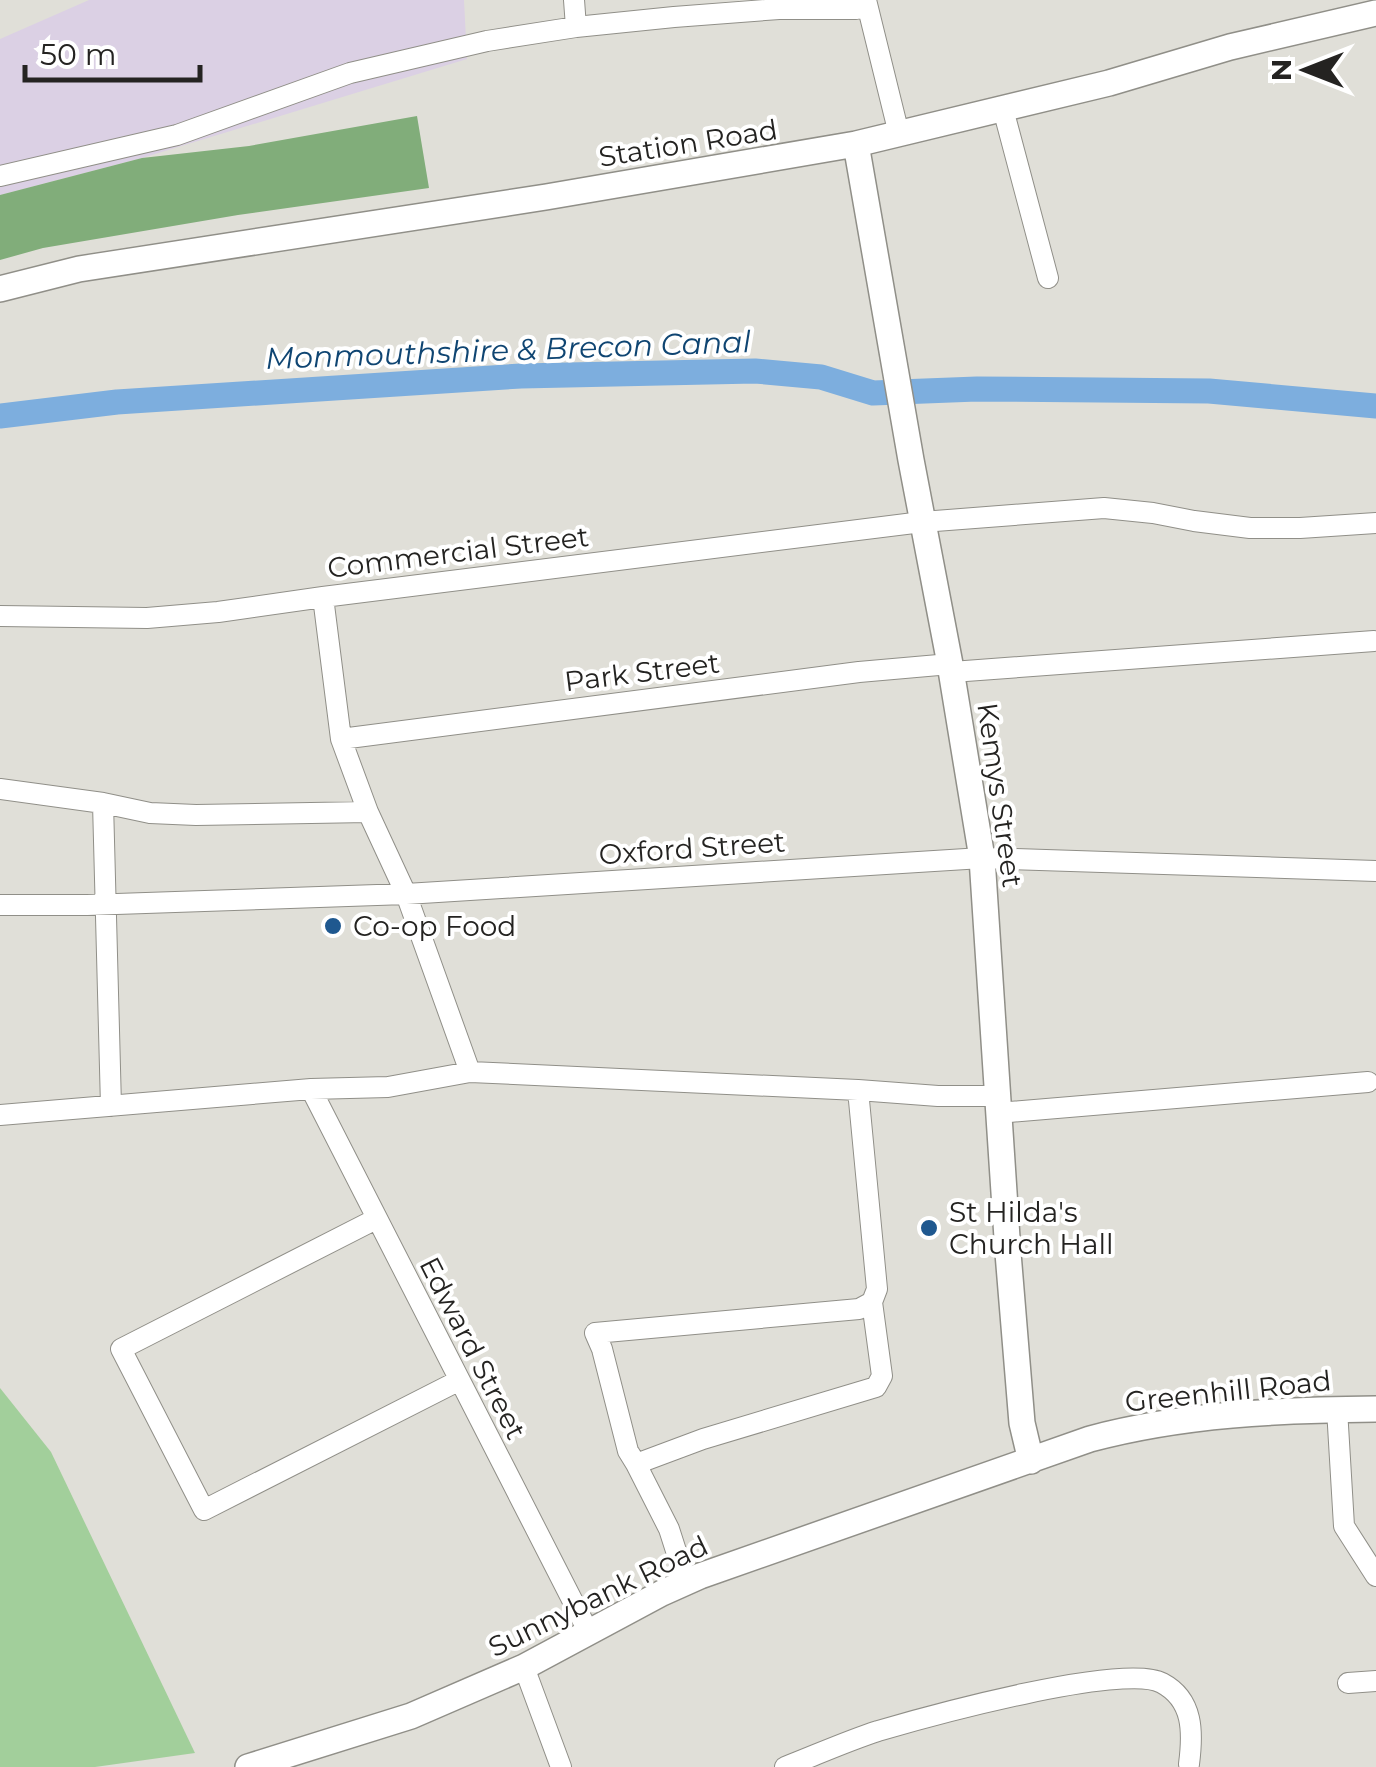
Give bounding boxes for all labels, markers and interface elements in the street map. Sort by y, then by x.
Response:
scale bar [25,20,200,82]
north arrow [1256,20,1356,120]
text: 50 m [40,36,117,73]
text: N [1264,59,1298,81]
street label: Station Road [596,112,780,174]
water label: Monmouthshire & Brecon Canal [265,323,751,377]
street label: Commercial Street [325,519,591,585]
street label: Park Street [563,646,721,698]
street label: Kemys Street [970,701,1030,889]
street label: Oxford Street [598,825,786,871]
place label: Co-op Food [353,909,516,943]
marker: Co-op Food [322,915,344,937]
place label: St Hilda's Church Hall [949,1195,1114,1261]
marker: St Hilda's Church Hall [918,1217,940,1239]
street label: Edward Street [412,1251,534,1445]
street label: Greenhill Road [1123,1363,1333,1419]
street label: Sunnybank Road [483,1528,713,1664]

